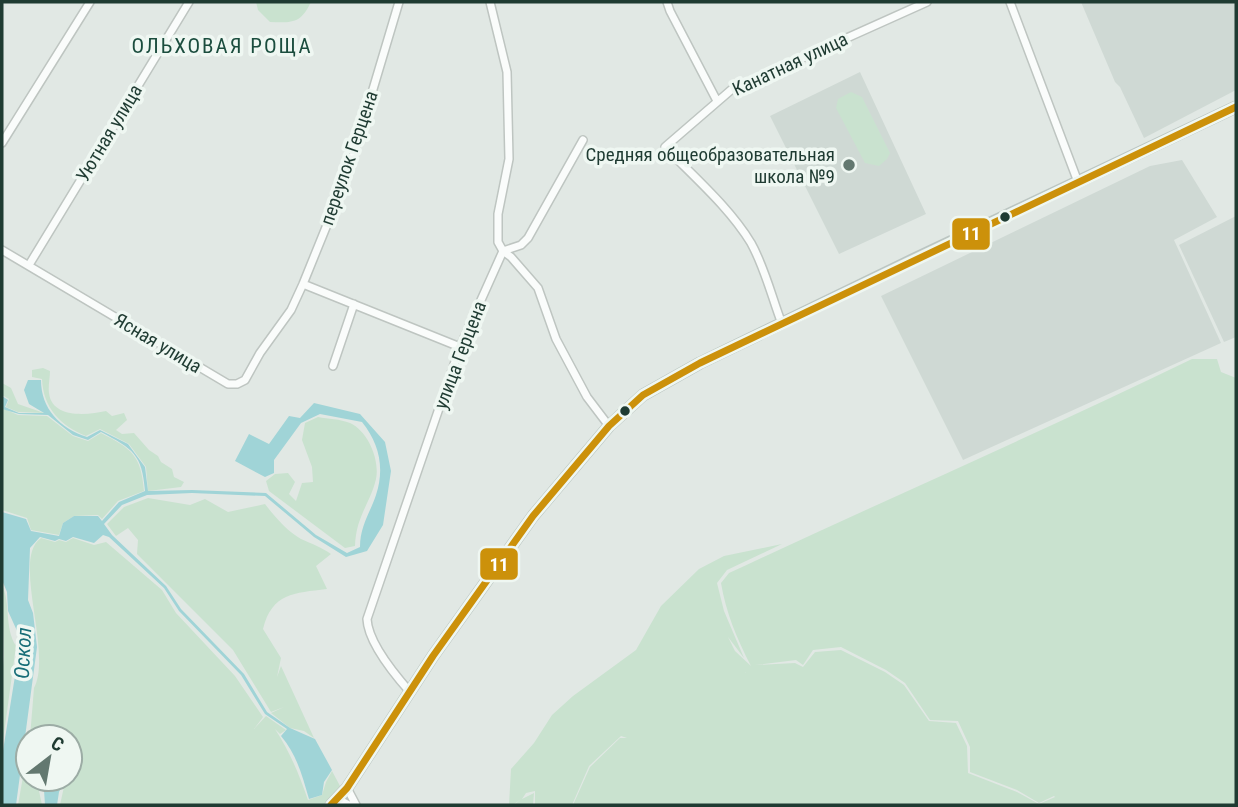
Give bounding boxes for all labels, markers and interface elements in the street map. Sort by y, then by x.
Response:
street label: Канатная улица [729,27,851,101]
district label: ОЛЬХОВАЯ РОЩА [132,34,313,58]
street label: Уютная улица [71,80,147,186]
street label: переулок Герцена [315,88,383,228]
place label: Средняя общеобразовательная школа №9 [585,143,835,188]
marker: Средняя общеобразовательная школа №9 [841,157,857,173]
unlabelled marker [998,210,1012,224]
line badge: 11 [951,217,991,251]
text: 11 [961,222,981,245]
street label: улица Герцена [429,298,491,412]
street label: Ясная улица [110,308,206,378]
unlabelled marker [618,404,632,418]
line badge: 11 [479,547,519,581]
text: 11 [489,553,509,576]
water label: Оскол [10,627,36,679]
north arrow [14,723,84,793]
text: С [47,731,68,757]

